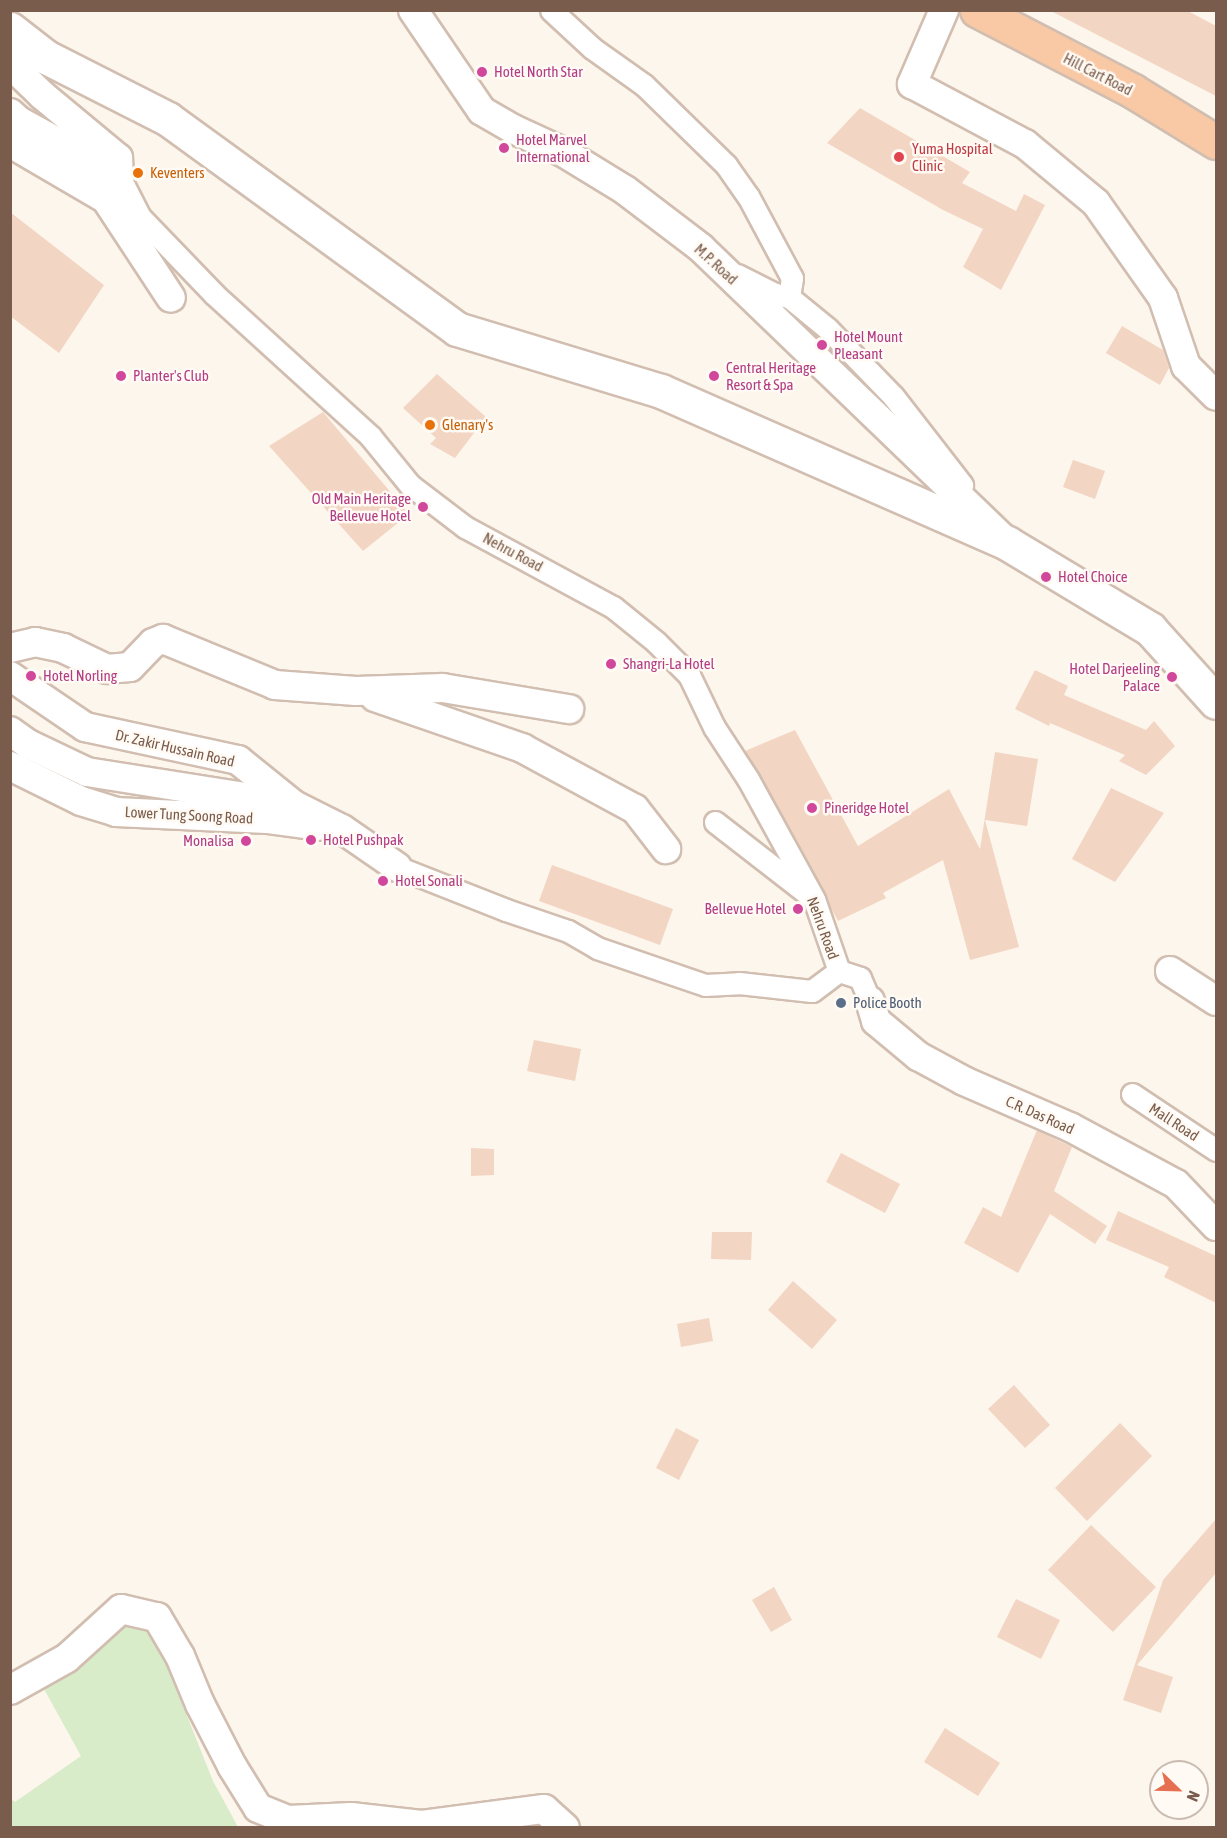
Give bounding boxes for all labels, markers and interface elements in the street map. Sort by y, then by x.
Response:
street label: Hill Cart Road [1060,49,1136,99]
place label: Hotel North Star [494,63,583,81]
marker: Hotel North Star [475,65,489,79]
place label: Hotel Marvel International [516,130,590,165]
place label: Yuma Hospital Clinic [912,139,993,174]
marker: Hotel Marvel International [497,141,511,155]
marker: Yuma Hospital Clinic [890,148,908,166]
place label: Keventers [150,164,205,182]
marker: Keventers [131,166,145,180]
street label: M.P. Road [691,240,741,288]
place label: Hotel Mount Pleasant [834,327,903,362]
marker: Hotel Mount Pleasant [815,338,829,352]
place label: Central Heritage Resort & Spa [726,358,816,393]
place label: Planter's Club [133,367,209,385]
marker: Planter's Club [114,369,128,383]
marker: Central Heritage Resort & Spa [707,369,721,383]
place label: Glenary's [442,416,493,434]
marker: Glenary's [423,418,437,432]
place label: Old Main Heritage Bellevue Hotel [312,489,411,524]
marker: Old Main Heritage Bellevue Hotel [416,500,430,514]
street label: Nehru Road [480,529,546,575]
place label: Hotel Choice [1058,568,1128,586]
marker: Hotel Choice [1039,570,1053,584]
place label: Shangri-La Hotel [623,655,714,673]
marker: Shangri-La Hotel [604,657,618,671]
place label: Hotel Darjeeling Palace [1069,659,1160,694]
place label: Hotel Norling [43,667,117,685]
marker: Hotel Norling [24,669,38,683]
marker: Hotel Darjeeling Palace [1165,670,1179,684]
street label: Dr. Zakir Hussain Road [114,726,236,770]
place label: Pineridge Hotel [824,799,909,817]
marker: Pineridge Hotel [805,801,819,815]
street label: Lower Tung Soong Road [124,803,254,827]
place label: Hotel Pushpak [323,831,404,849]
place label: Monalisa [183,832,234,850]
marker: Hotel Pushpak [304,833,318,847]
marker: Monalisa [239,834,253,848]
place label: Hotel Sonali [395,872,463,890]
marker: Hotel Sonali [376,874,390,888]
street label: Nehru Road [803,894,843,962]
place label: Bellevue Hotel [705,900,786,918]
marker: Bellevue Hotel [791,902,805,916]
place label: Police Booth [853,994,922,1012]
marker: Police Booth [834,996,848,1010]
street label: C.R. Das Road [1003,1092,1077,1138]
street label: Mall Road [1146,1099,1202,1145]
north arrow [1149,1760,1209,1820]
text: N [1184,1788,1204,1804]

